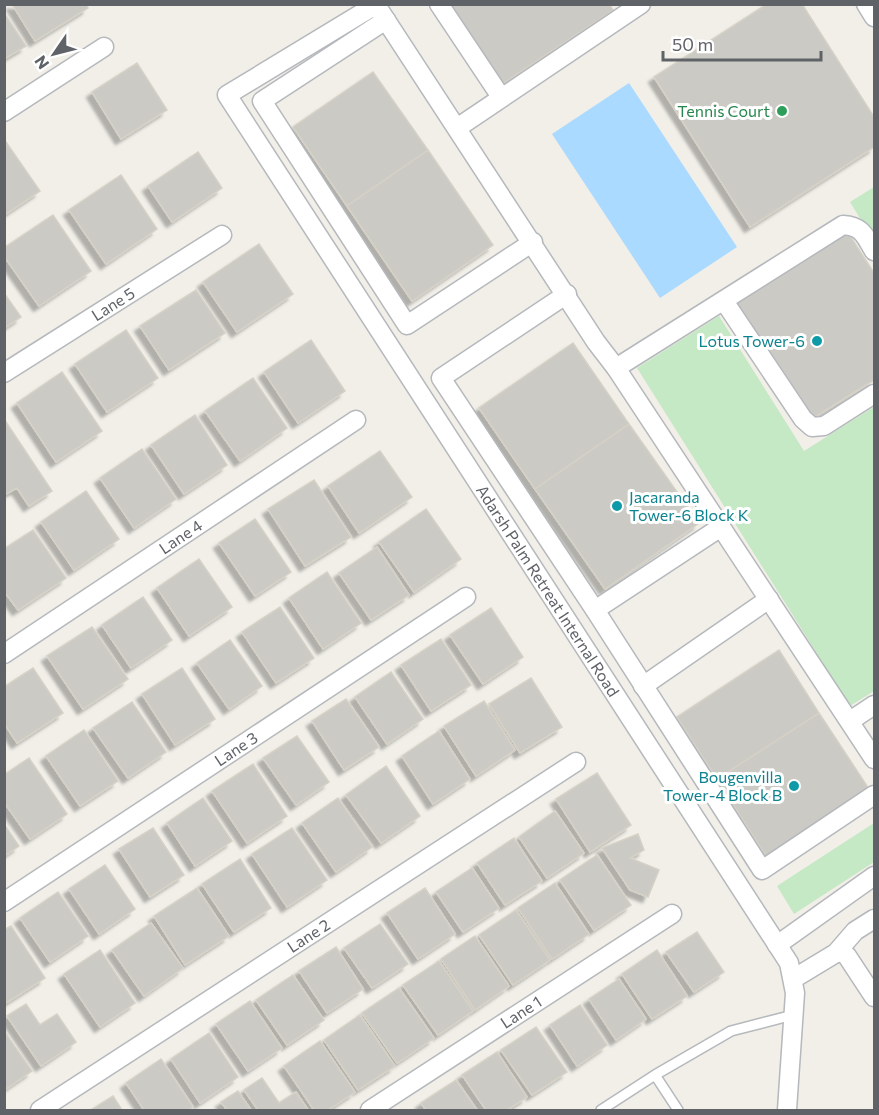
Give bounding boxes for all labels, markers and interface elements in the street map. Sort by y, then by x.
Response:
north arrow [24,24,84,84]
scale bar [663,24,820,62]
text: 50 m [672,33,713,55]
text: N [30,53,53,73]
place label: Tennis Court [677,101,770,120]
marker: Tennis Court [775,104,789,118]
street label: Lane 5 [88,283,138,324]
place label: Lotus Tower-6 [698,331,805,350]
marker: Lotus Tower-6 [810,334,824,348]
street label: Adarsh Palm Retreat Internal Road [473,481,624,700]
place label: Jacaranda Tower-6 Block K [629,487,749,524]
marker: Jacaranda Tower-6 Block K [610,499,624,513]
street label: Lane 4 [155,515,206,557]
street label: Lane 3 [211,727,261,769]
place label: Bougenvilla Tower-4 Block B [663,767,782,804]
marker: Bougenvilla Tower-4 Block B [787,779,801,793]
street label: Lane 2 [283,914,333,956]
street label: Lane 1 [497,991,545,1032]

